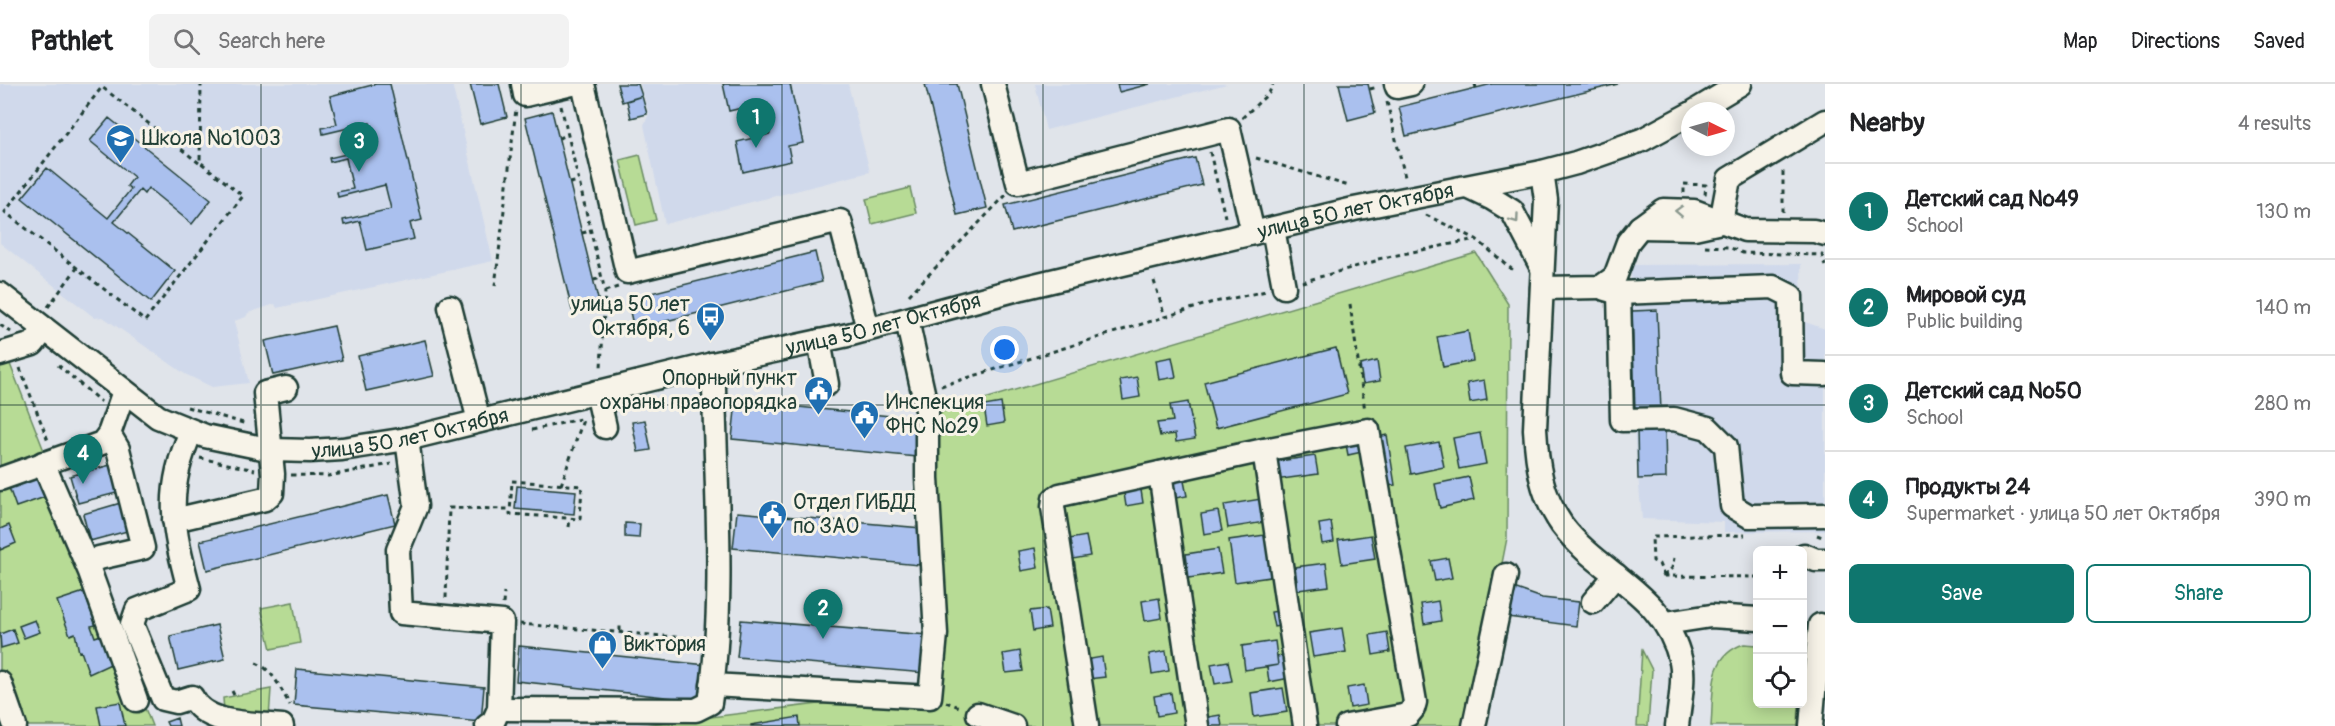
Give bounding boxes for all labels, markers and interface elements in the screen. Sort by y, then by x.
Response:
search box [149,14,569,68]
text: Pathlet [30,24,113,59]
icon: search [170,25,203,58]
text: Search here [218,27,325,55]
text: Map [2063,28,2098,55]
text: Directions [2131,28,2220,55]
text: Saved [2253,28,2305,55]
pin: 1 [736,98,776,148]
north arrow [1681,102,1735,156]
text: Nearby [1849,107,1925,139]
text: 4 results [2238,111,2311,136]
school or university icon: Школа №1003 [105,122,137,164]
pin: 3 [340,122,378,172]
place label: Школа №1003 [142,125,281,152]
street label: улица 50 лет Октября [1254,176,1456,245]
text: Детский сад №49 [1906,185,2079,213]
text: 1 [1865,199,1872,224]
text: 130 m [2256,199,2311,224]
one-way arrow [1674,204,1683,217]
one-way arrow [1508,212,1519,223]
text: School [1906,213,1963,238]
text: Мировой суд [1906,281,2026,309]
street label: улица 50 лет Октября [782,286,983,362]
place label: улица 50 лет Октября, 6 [570,291,690,342]
text: 2 [1863,295,1874,320]
text: 140 m [2256,295,2311,320]
bus stop icon: улица 50 лет Октября, 6 [695,300,727,342]
text: Public building [1906,309,2022,334]
your location [990,335,1019,364]
place label: Опорный пункт охраны правопорядка [600,365,797,416]
public building icon: Опорный пункт охраны правопорядка [802,374,834,416]
text: Детский сад №50 [1906,377,2082,405]
place label: Инспекция ФНС №29 [886,389,984,440]
text: 3 [1863,391,1874,416]
text: 280 m [2254,391,2311,416]
public building icon: Инспекция ФНС №29 [849,398,881,440]
street label: улица 50 лет Октября [310,401,511,464]
text: School [1906,405,1963,430]
pin: 4 [64,434,103,484]
text: Продукты 24 [1906,473,2030,501]
text: 4 [1863,487,1874,512]
text: 390 m [2254,487,2311,512]
place label: Отдел ГИБДД по ЗАО [793,489,916,540]
public building icon: Отдел ГИБДД по ЗАО [756,498,788,540]
text: Supermarket · улица 50 лет Октября [1906,501,2220,526]
map controls [1753,546,1807,708]
button: + [1753,546,1807,600]
button: Save [1849,564,2074,623]
button: Share [2086,564,2311,623]
pin: 2 [804,590,842,639]
button: − [1753,600,1807,654]
shop icon: Виктория [586,628,618,670]
place label: Виктория [623,631,706,658]
button: locate [1753,654,1807,708]

